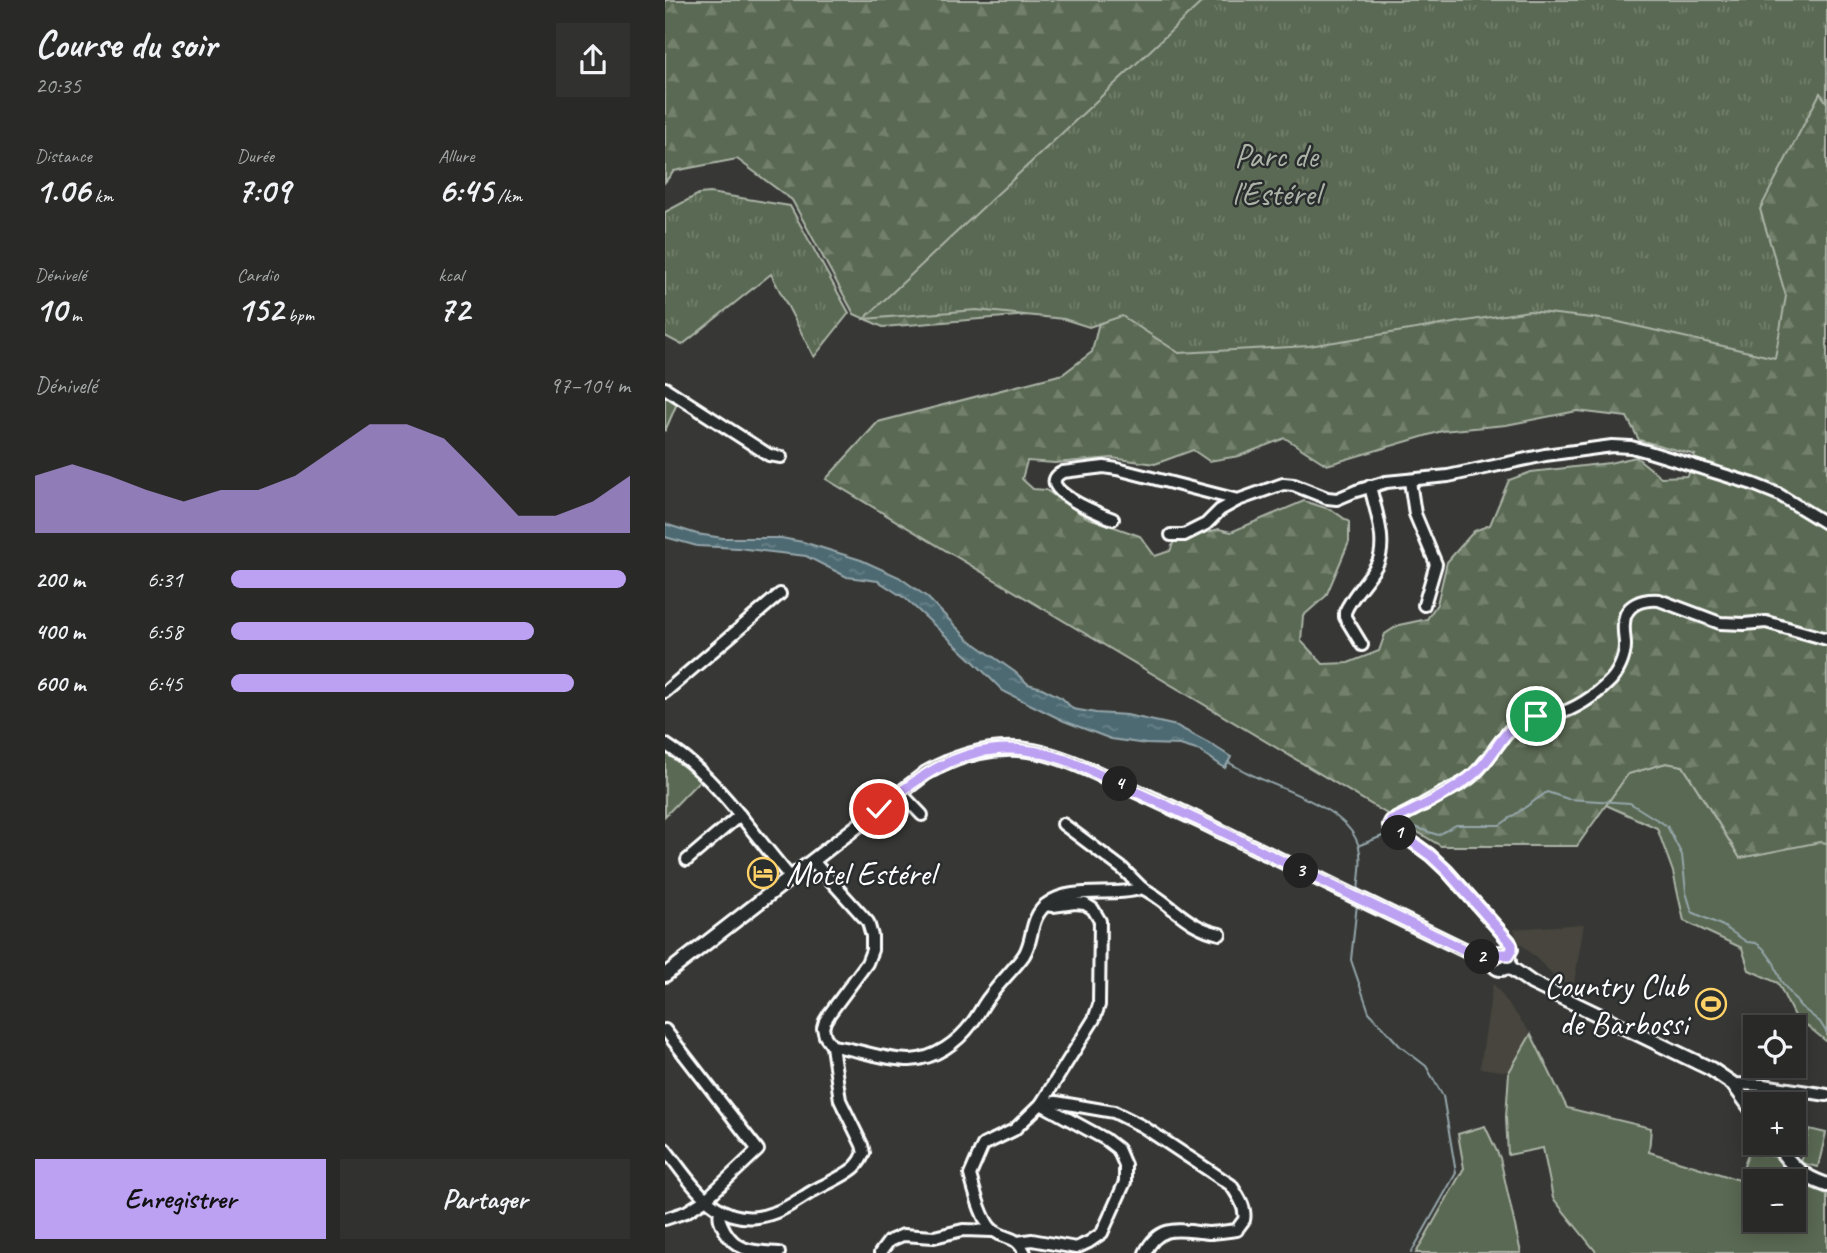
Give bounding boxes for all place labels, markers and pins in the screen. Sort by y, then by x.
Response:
pin [1506,686,1566,746]
pin: 4 [1103,766,1137,802]
pin [849,779,909,839]
pin: 1 [1381,816,1417,850]
place label: Motel Estérel [786,853,941,895]
pin: 3 [1283,854,1319,888]
hotel icon: Motel Estérel [746,856,780,890]
pin: 2 [1465,940,1499,974]
place label: Country Club de Barbossi [1544,965,1692,1045]
sports icon: Country Club de Barbossi [1694,987,1728,1021]

